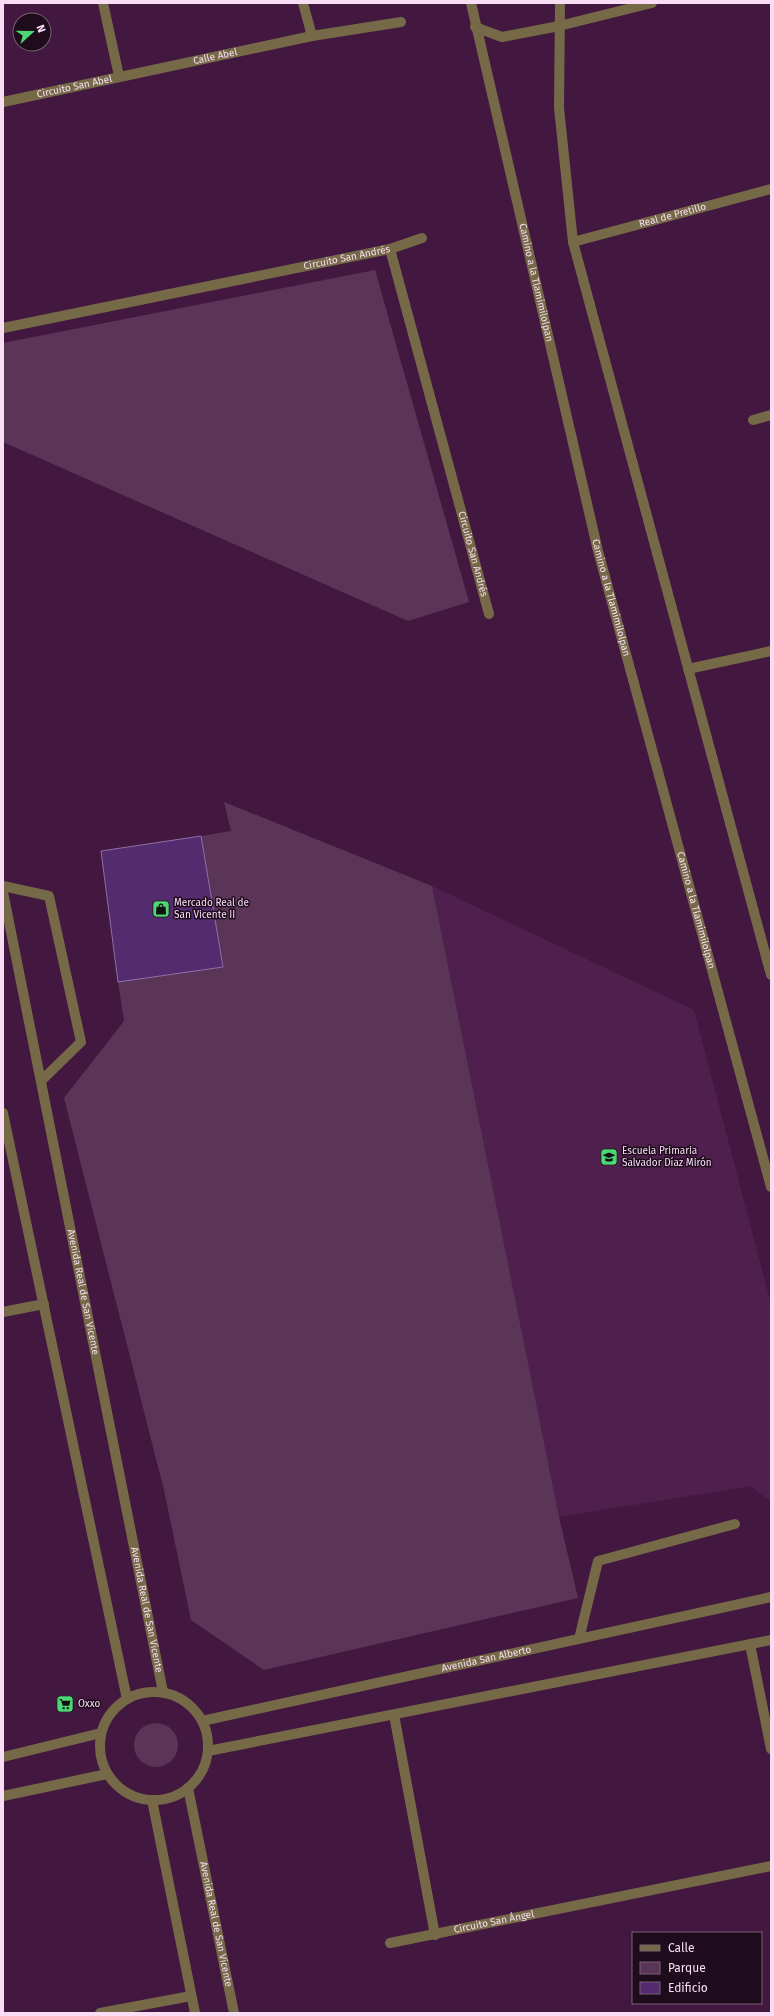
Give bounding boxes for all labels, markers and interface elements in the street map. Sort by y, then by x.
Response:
north arrow [12,12,52,52]
text: N [33,23,48,34]
street label: Calle Abel [192,46,238,67]
street label: Circuito San Abel [36,73,113,101]
street label: Real de Pretillo [638,201,708,230]
street label: Camino a la Tlamimilolpan [516,222,555,343]
street label: Circuito San Andrés [303,243,392,272]
street label: Circuito San Andrés [455,510,490,598]
street label: Camino a la Tlamimilolpan [589,538,632,658]
street label: Camino a la Tlamimilolpan [674,851,717,970]
place label: Mercado Real de San Vicente II [174,897,249,921]
shop icon: Mercado Real de San Vicente II [151,899,171,919]
place label: Escuela Primaria Salvador Díaz Mirón [622,1145,712,1169]
school or university icon: Escuela Primaria Salvador Díaz Mirón [599,1147,619,1167]
street label: Avenida Real de San Vicente [65,1228,101,1356]
street label: Avenida Real de San Vicente [128,1546,165,1674]
street label: Avenida San Alberto [440,1643,532,1675]
supermarket icon: Oxxo [55,1694,75,1714]
place label: Oxxo [78,1698,100,1710]
street label: Avenida Real de San Vicente [197,1860,235,1988]
street label: Circuito San Ángel [453,1908,535,1936]
legend [632,1932,762,2004]
text: Calle [668,1941,695,1955]
text: Parque [668,1961,706,1975]
text: Edificio [668,1981,708,1995]

